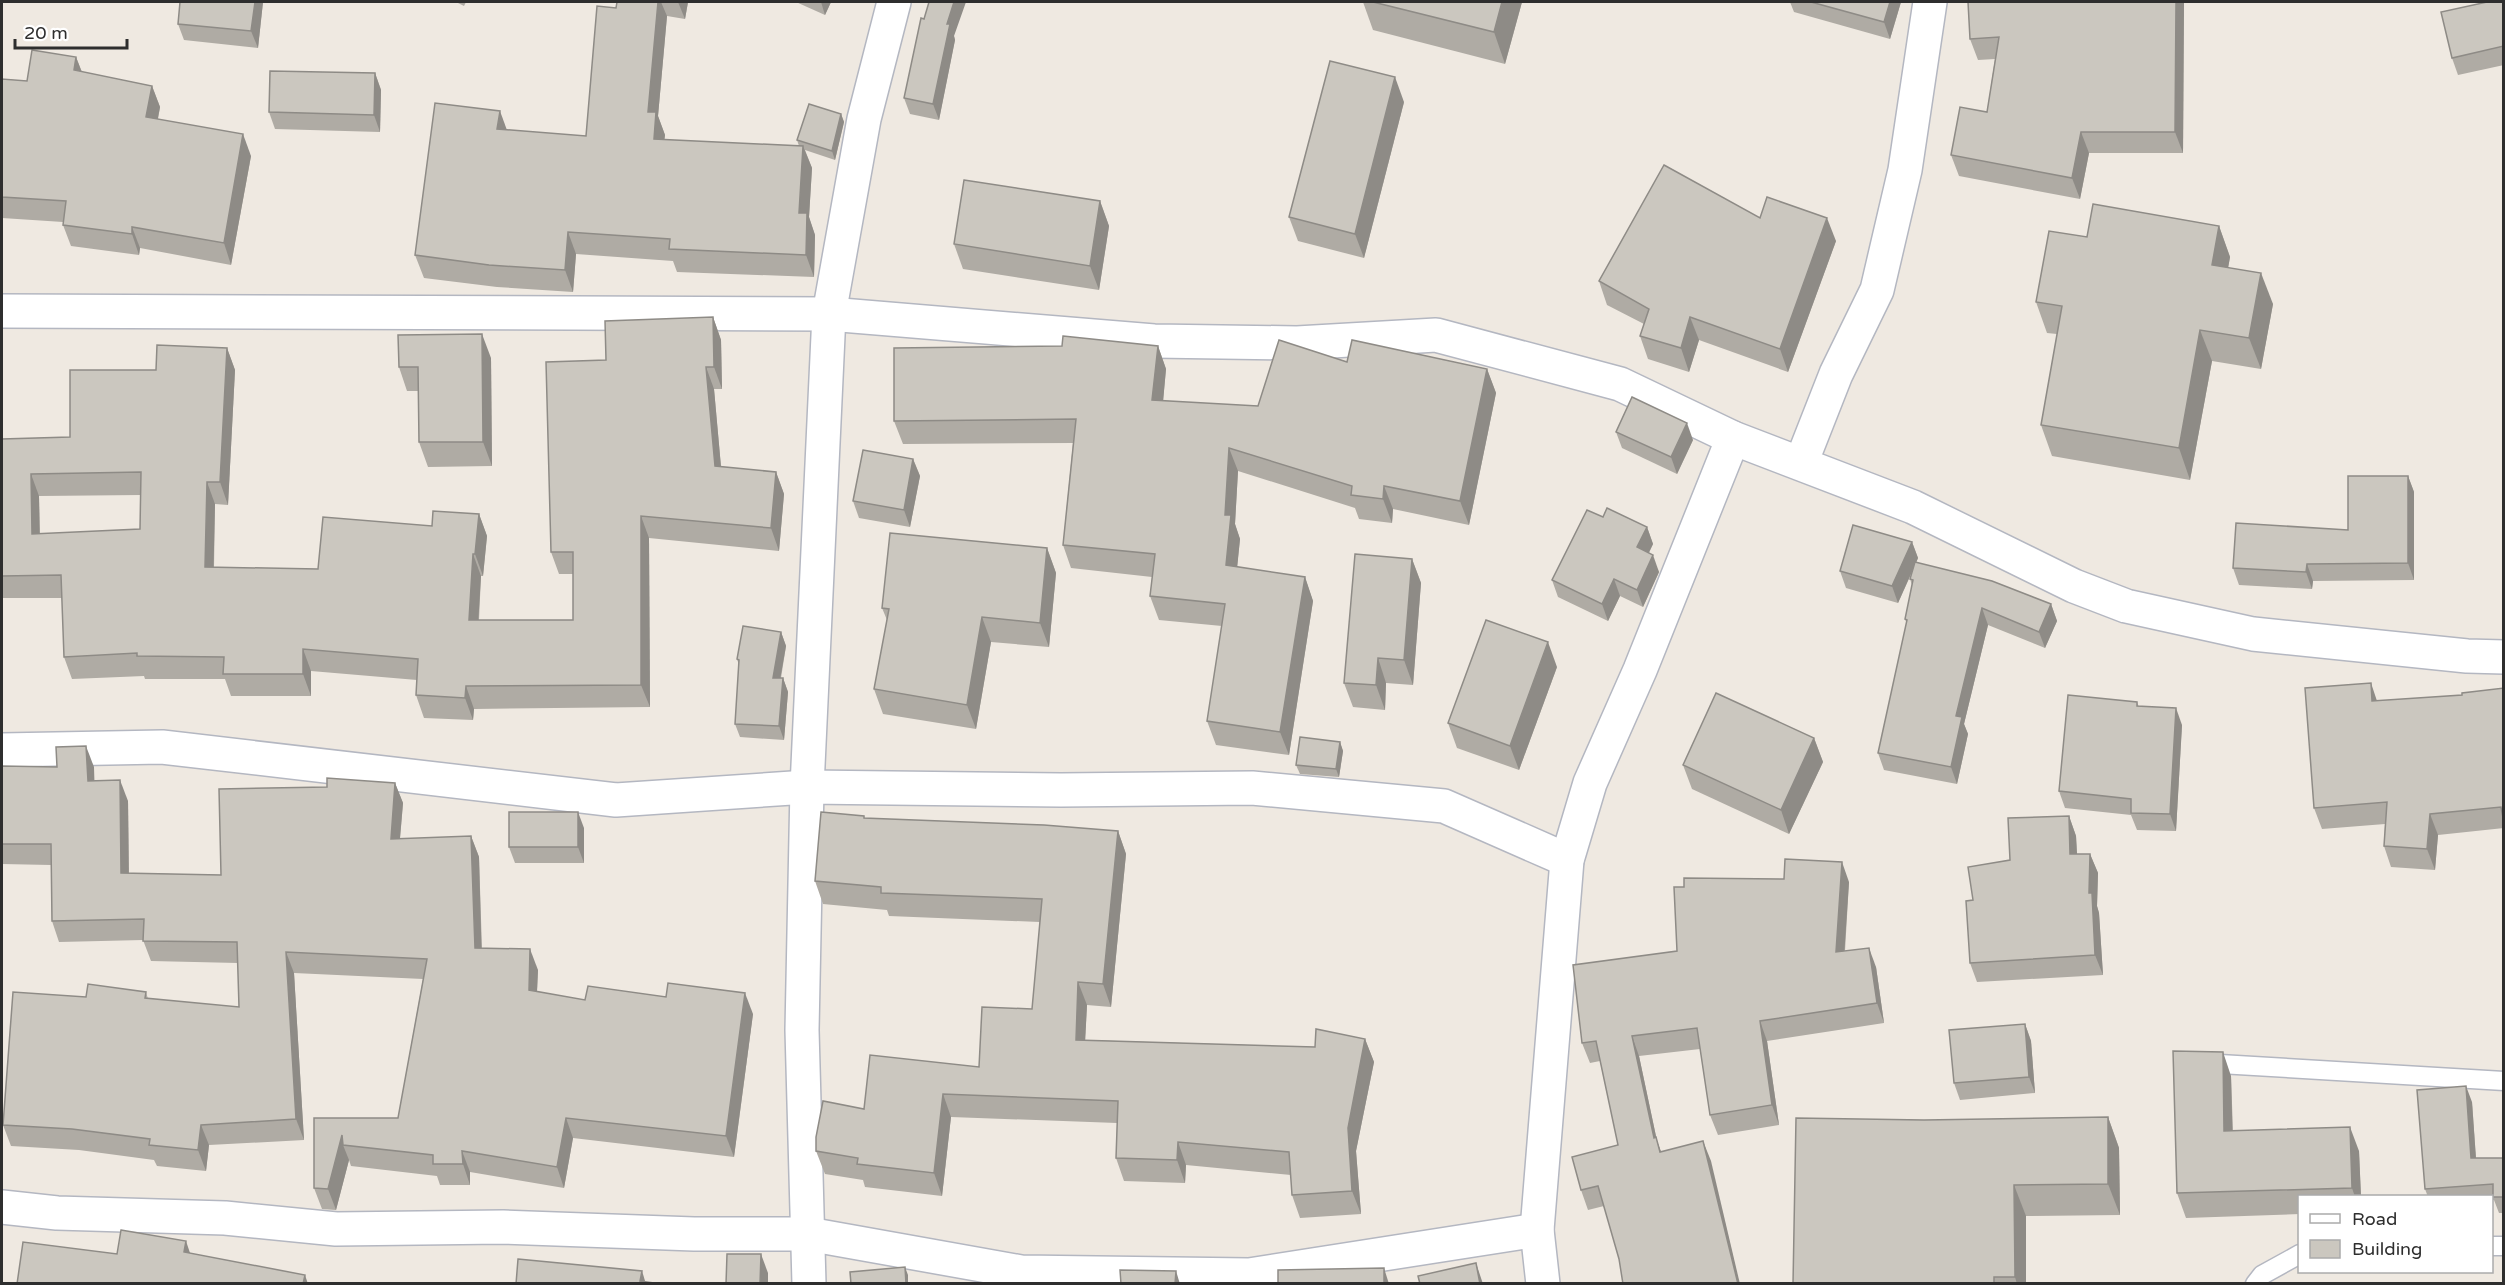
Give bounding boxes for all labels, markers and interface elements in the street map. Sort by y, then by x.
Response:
scale bar [15,12,128,50]
text: 20 m [24,22,68,44]
legend [2298,1195,2493,1273]
text: Road [2352,1208,2397,1230]
text: Building [2352,1238,2422,1260]

